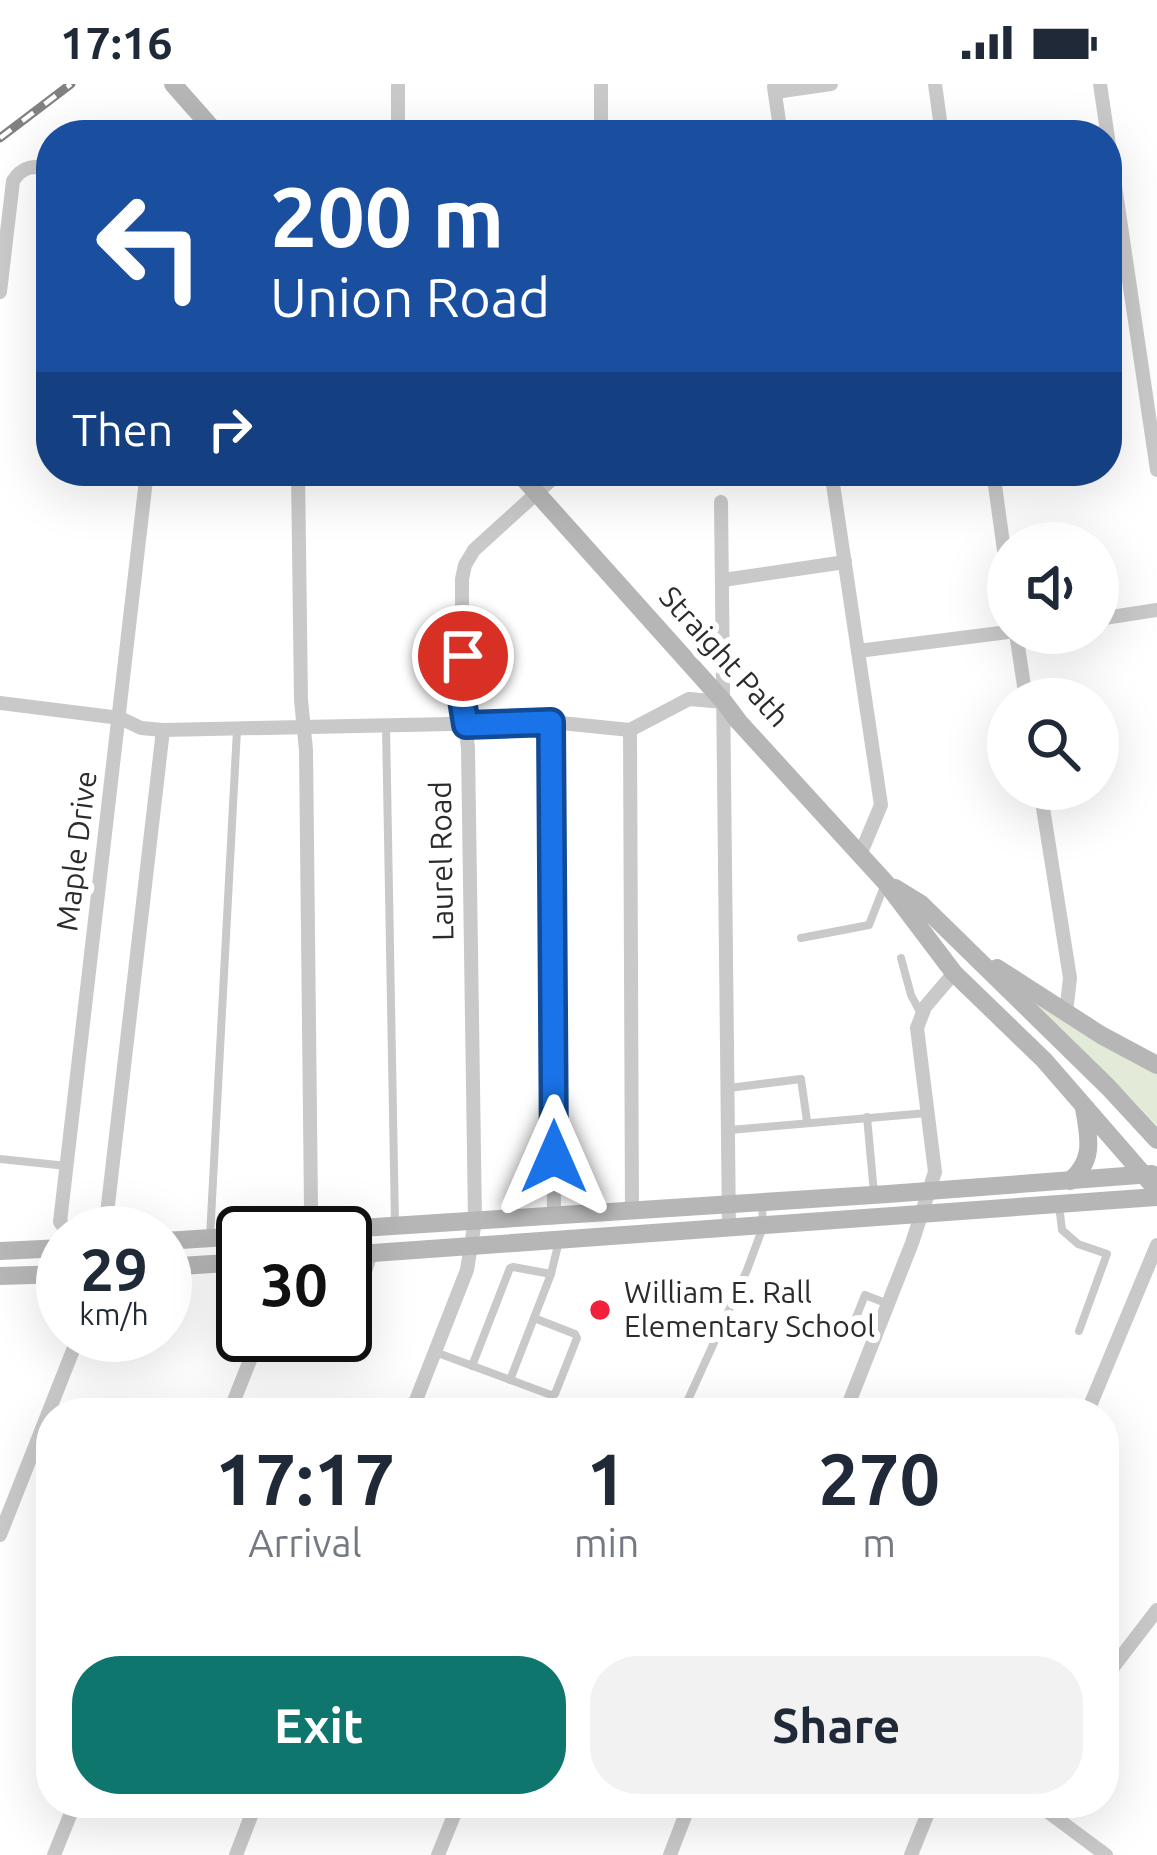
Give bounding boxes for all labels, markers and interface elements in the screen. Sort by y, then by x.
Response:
text: 17:16 [60,17,173,68]
icon: left [72,168,228,324]
text: 200 m [270,169,504,263]
text: Union Road [270,267,550,327]
icon: right [197,396,263,462]
text: Then [72,404,173,455]
map controls [987,522,1119,810]
button: sound [987,522,1119,654]
street label: Straight Path [653,579,796,733]
pin [412,605,514,707]
icon: arrive [430,623,496,689]
button: search [987,678,1119,810]
street label: Maple Drive [49,769,103,933]
street label: Laurel Road [423,781,459,941]
position arrow [491,1094,617,1220]
speed limit sign: 30 [216,1206,372,1362]
text: 29 [80,1235,148,1302]
place label: William E. Rall Elementary School [624,1275,875,1343]
text: km/h [79,1297,149,1331]
marker: William E. Rall Elementary School [587,1297,613,1323]
text: 17:17 [215,1438,395,1519]
text: 1 [586,1438,627,1519]
text: 270 [818,1438,940,1519]
text: Arrival [248,1521,362,1564]
text: min [574,1521,639,1564]
text: m [862,1521,896,1564]
button: Exit [72,1656,566,1794]
button: Share [590,1656,1083,1794]

